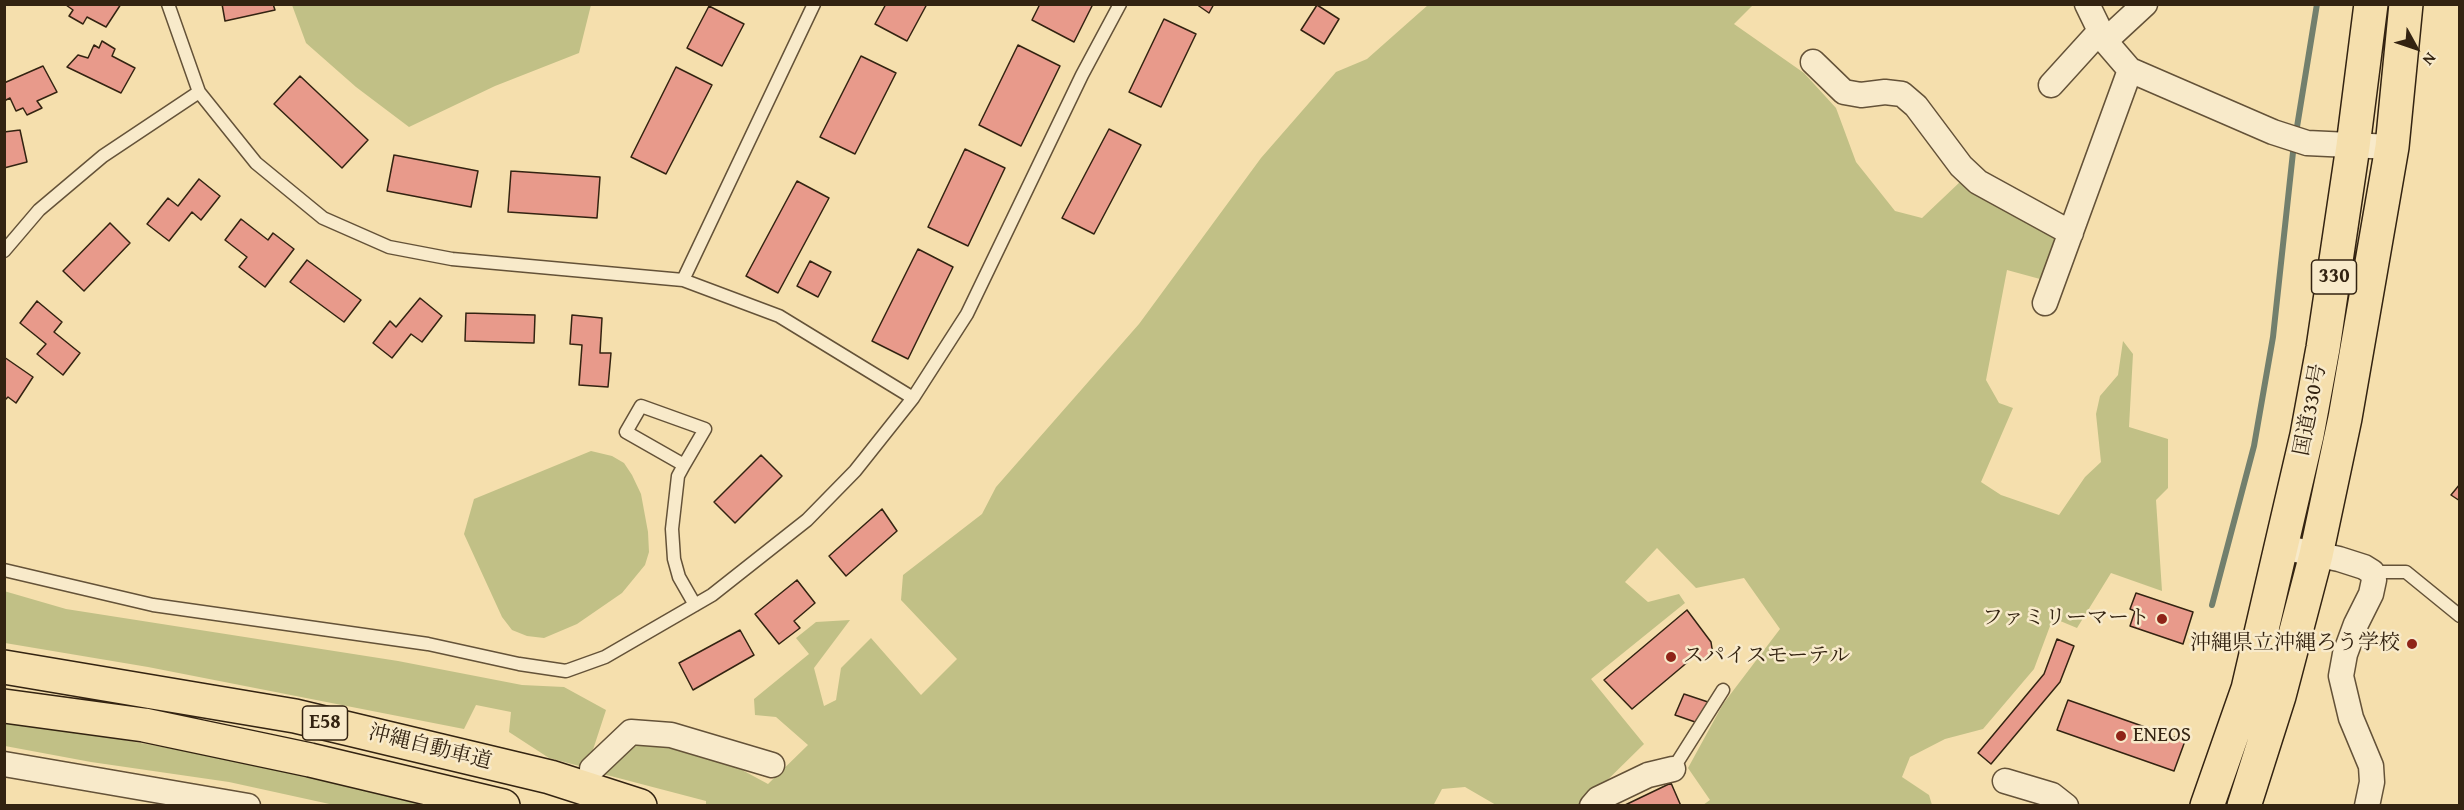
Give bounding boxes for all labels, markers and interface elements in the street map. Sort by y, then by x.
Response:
north arrow [2386,18,2446,78]
text: N [2417,48,2442,71]
road number: 330 [2312,260,2356,294]
street label: 国道330号 [2290,362,2332,458]
place label: ファミリーマート [1982,606,2150,632]
marker: ファミリーマート [2155,612,2169,626]
place label: 沖縄県立沖縄ろう学校 [2190,631,2400,657]
marker: 沖縄県立沖縄ろう学校 [2405,637,2419,651]
place label: スパイスモーテル [1683,644,1850,670]
marker: スパイスモーテル [1664,650,1678,664]
road number: E58 [302,706,348,740]
street label: 沖縄自動車道 [366,721,494,775]
place label: ENEOS [2133,723,2191,749]
marker: ENEOS [2114,729,2128,743]

